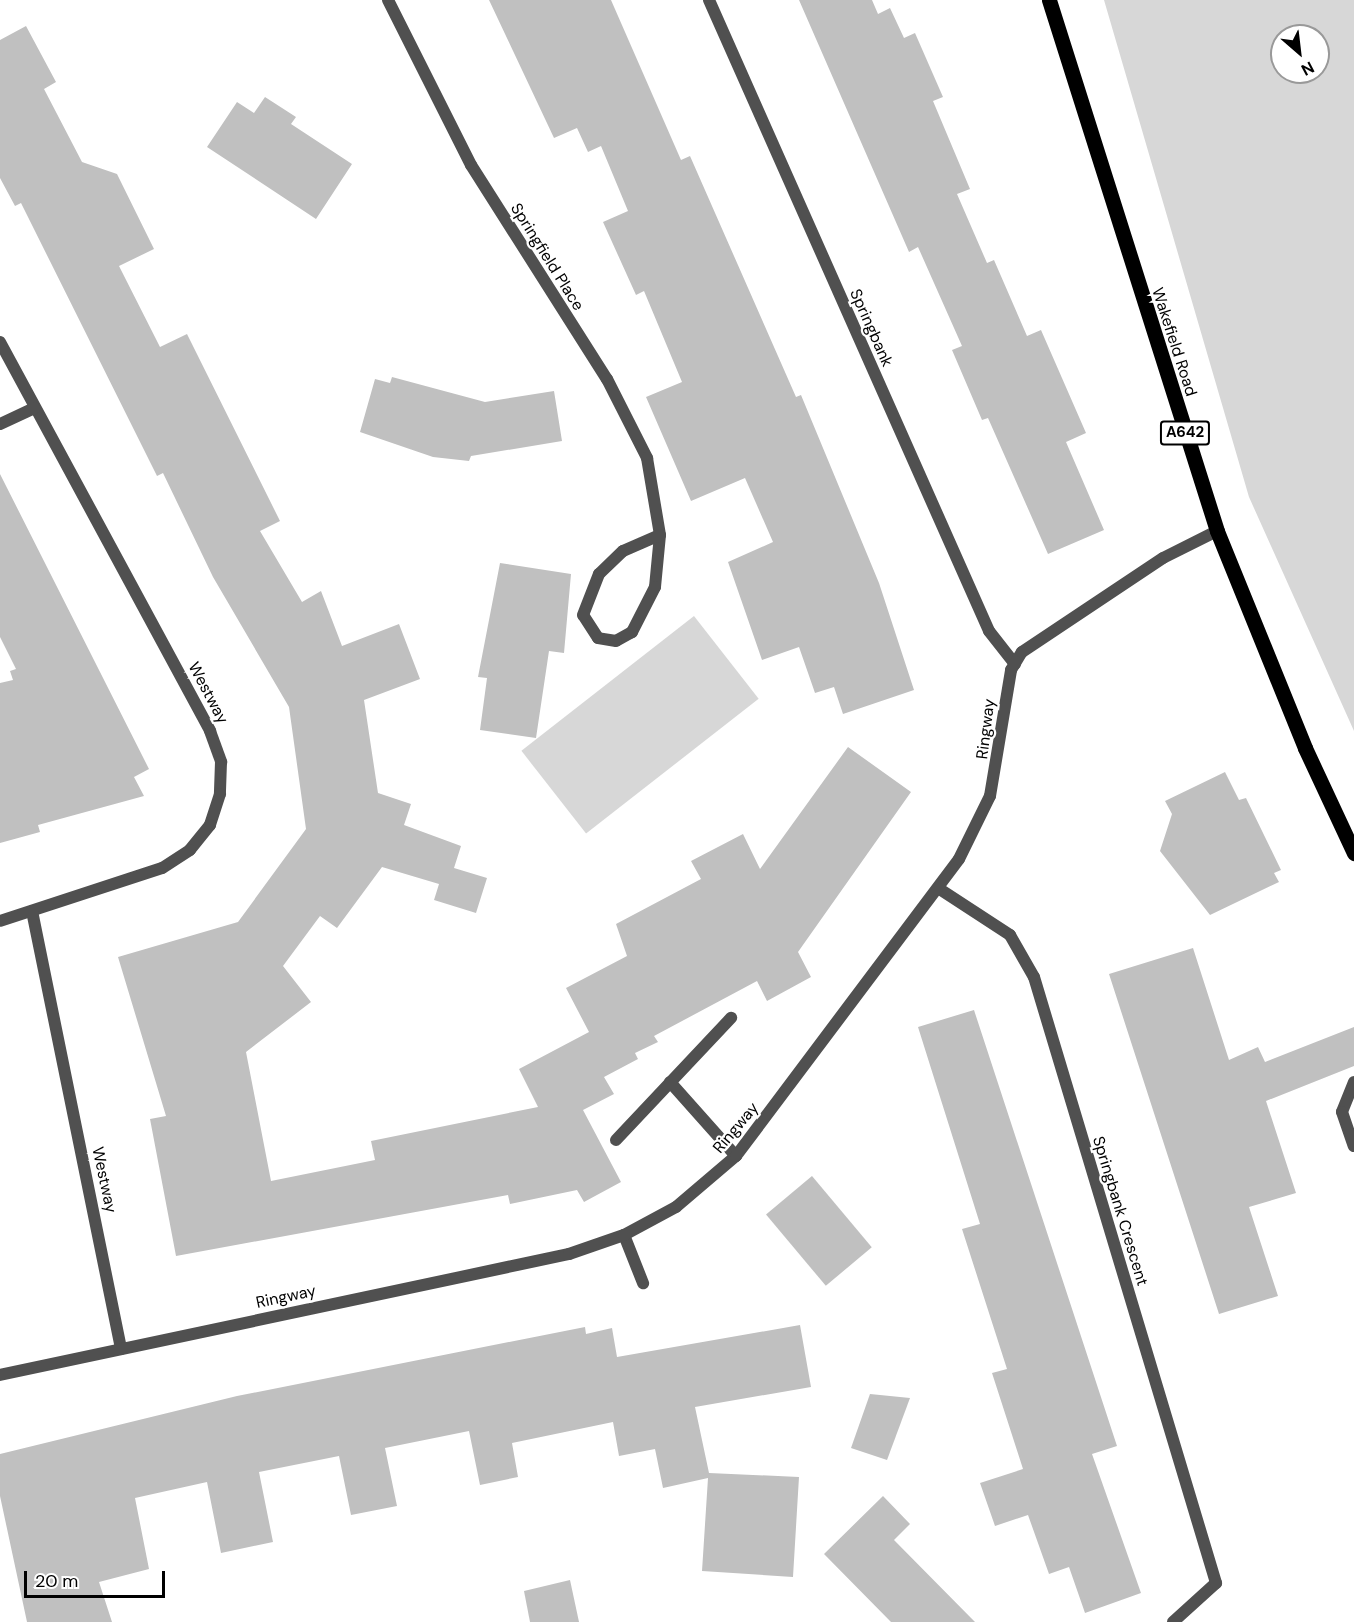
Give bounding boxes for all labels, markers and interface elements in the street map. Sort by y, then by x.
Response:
north arrow [1270,24,1330,84]
text: N [1298,57,1318,81]
street label: Springfield Place [506,200,588,314]
street label: Wakefield Road [1147,285,1201,399]
street label: Springbank [845,286,897,370]
road number: A642 [1160,421,1210,445]
street label: Westway [184,659,232,727]
street label: Ringway [973,698,999,760]
street label: Ringway [709,1099,763,1157]
street label: Springbank Crescent [1088,1134,1152,1288]
street label: Westway [88,1145,120,1215]
street label: Ringway [254,1281,318,1313]
scale bar [27,1559,168,1597]
text: 20 m [35,1569,78,1593]

